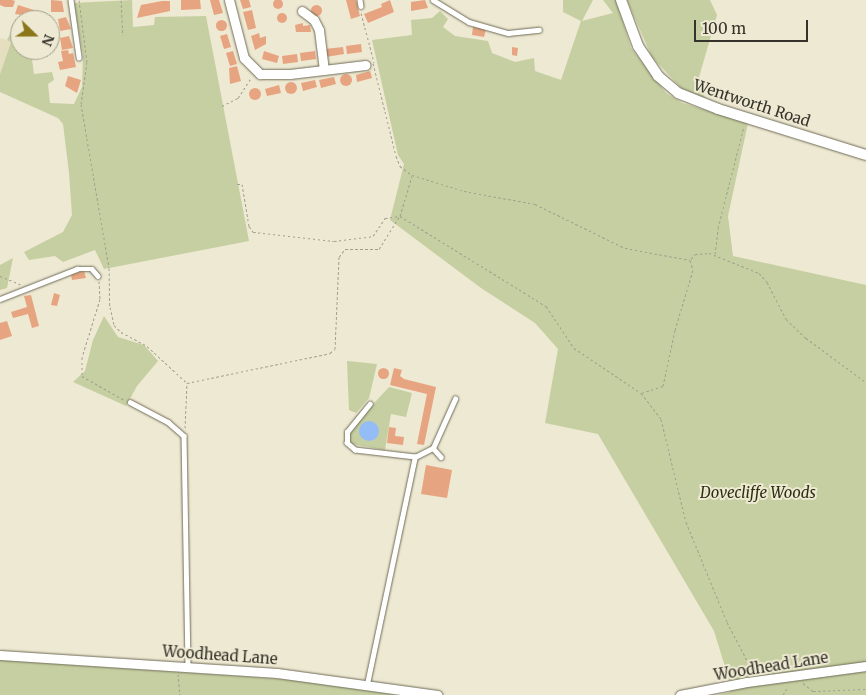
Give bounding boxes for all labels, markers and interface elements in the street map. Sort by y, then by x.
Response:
north arrow [10,10,60,60]
scale bar [696,10,810,42]
text: 100 m [702,19,746,38]
text: N [38,32,58,49]
street label: Wentworth Road [691,76,813,130]
park label: Dovecliffe Woods [700,484,816,502]
street label: Woodhead Lane [162,642,278,668]
street label: Woodhead Lane [713,648,829,684]

